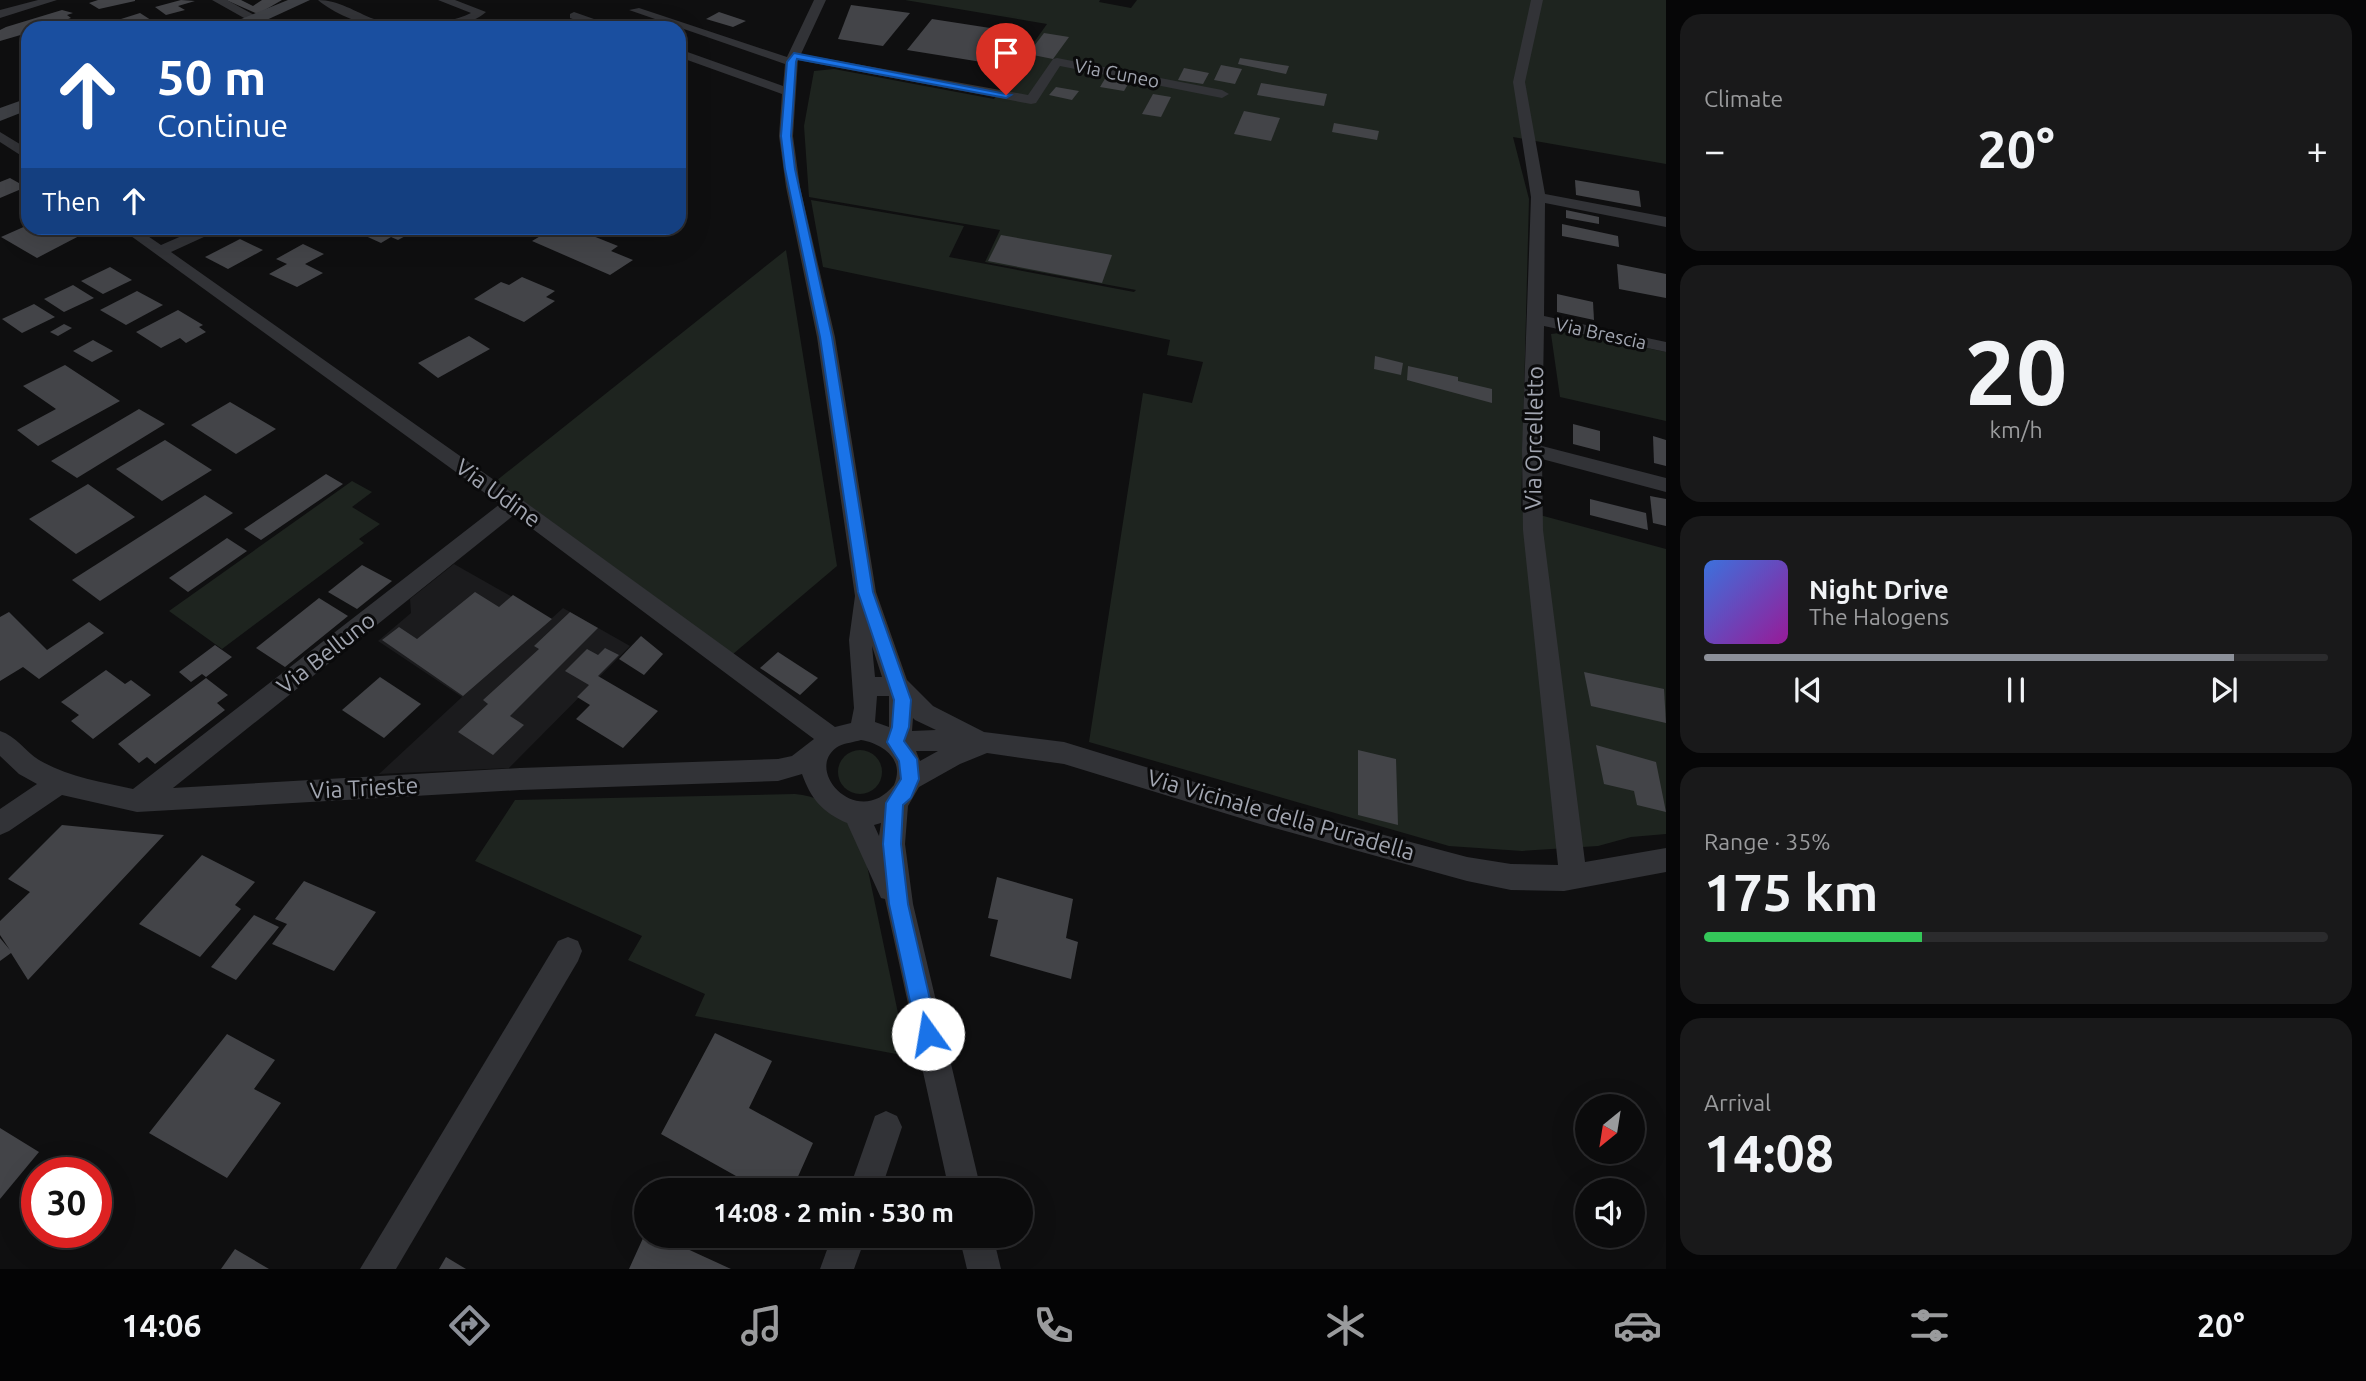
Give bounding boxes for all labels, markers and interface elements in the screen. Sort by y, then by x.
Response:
pin [976,23,1036,95]
icon: arrive [987,34,1025,72]
icon: ahead [42,49,133,140]
text: 50 m [157,49,266,104]
street label: Via Cuneo [1073,54,1161,92]
text: Climate [1704,86,1783,111]
text: Continue [157,107,288,143]
text: 20° [1977,120,2055,178]
text: − [1704,129,1725,171]
text: + [2307,129,2328,171]
icon: ahead [115,182,153,220]
text: Then [42,187,101,216]
street label: Via Brescia [1553,313,1649,353]
text: 20 [1965,320,2067,422]
street label: Via Orcelletto [1520,366,1547,510]
text: km/h [1989,417,2043,442]
street label: Via Udine [451,454,546,532]
text: Night Drive [1809,575,1949,604]
text: The Halogens [1809,604,1949,629]
street label: Via Belluno [272,607,380,699]
icon: previous [1789,671,1827,709]
icon: pause [1997,671,2035,709]
icon: next [2205,671,2243,709]
street label: Via Vicinale della Puradella [1145,764,1418,865]
street label: Via Trieste [309,772,419,803]
text: Range · 35% [1704,829,1831,854]
text: 175 km [1704,863,1878,921]
position arrow [891,997,965,1071]
text: Arrival [1704,1090,1771,1115]
north arrow [1575,1094,1645,1164]
map controls [1575,1094,1645,1248]
text: 14:08 [1704,1124,1834,1182]
speed limit sign: 30 [21,1157,112,1248]
button: sound [1575,1178,1645,1248]
text: 14:08 · 2 min · 530 m [713,1198,954,1227]
icon: directions [445,1301,494,1350]
icon: music [737,1301,786,1350]
icon: phone [1029,1301,1078,1350]
icon: climate [1321,1301,1370,1350]
icon: car [1613,1301,1662,1350]
icon: filters [1905,1301,1954,1350]
text: 14:06 [122,1307,202,1343]
text: 20° [2197,1307,2244,1343]

